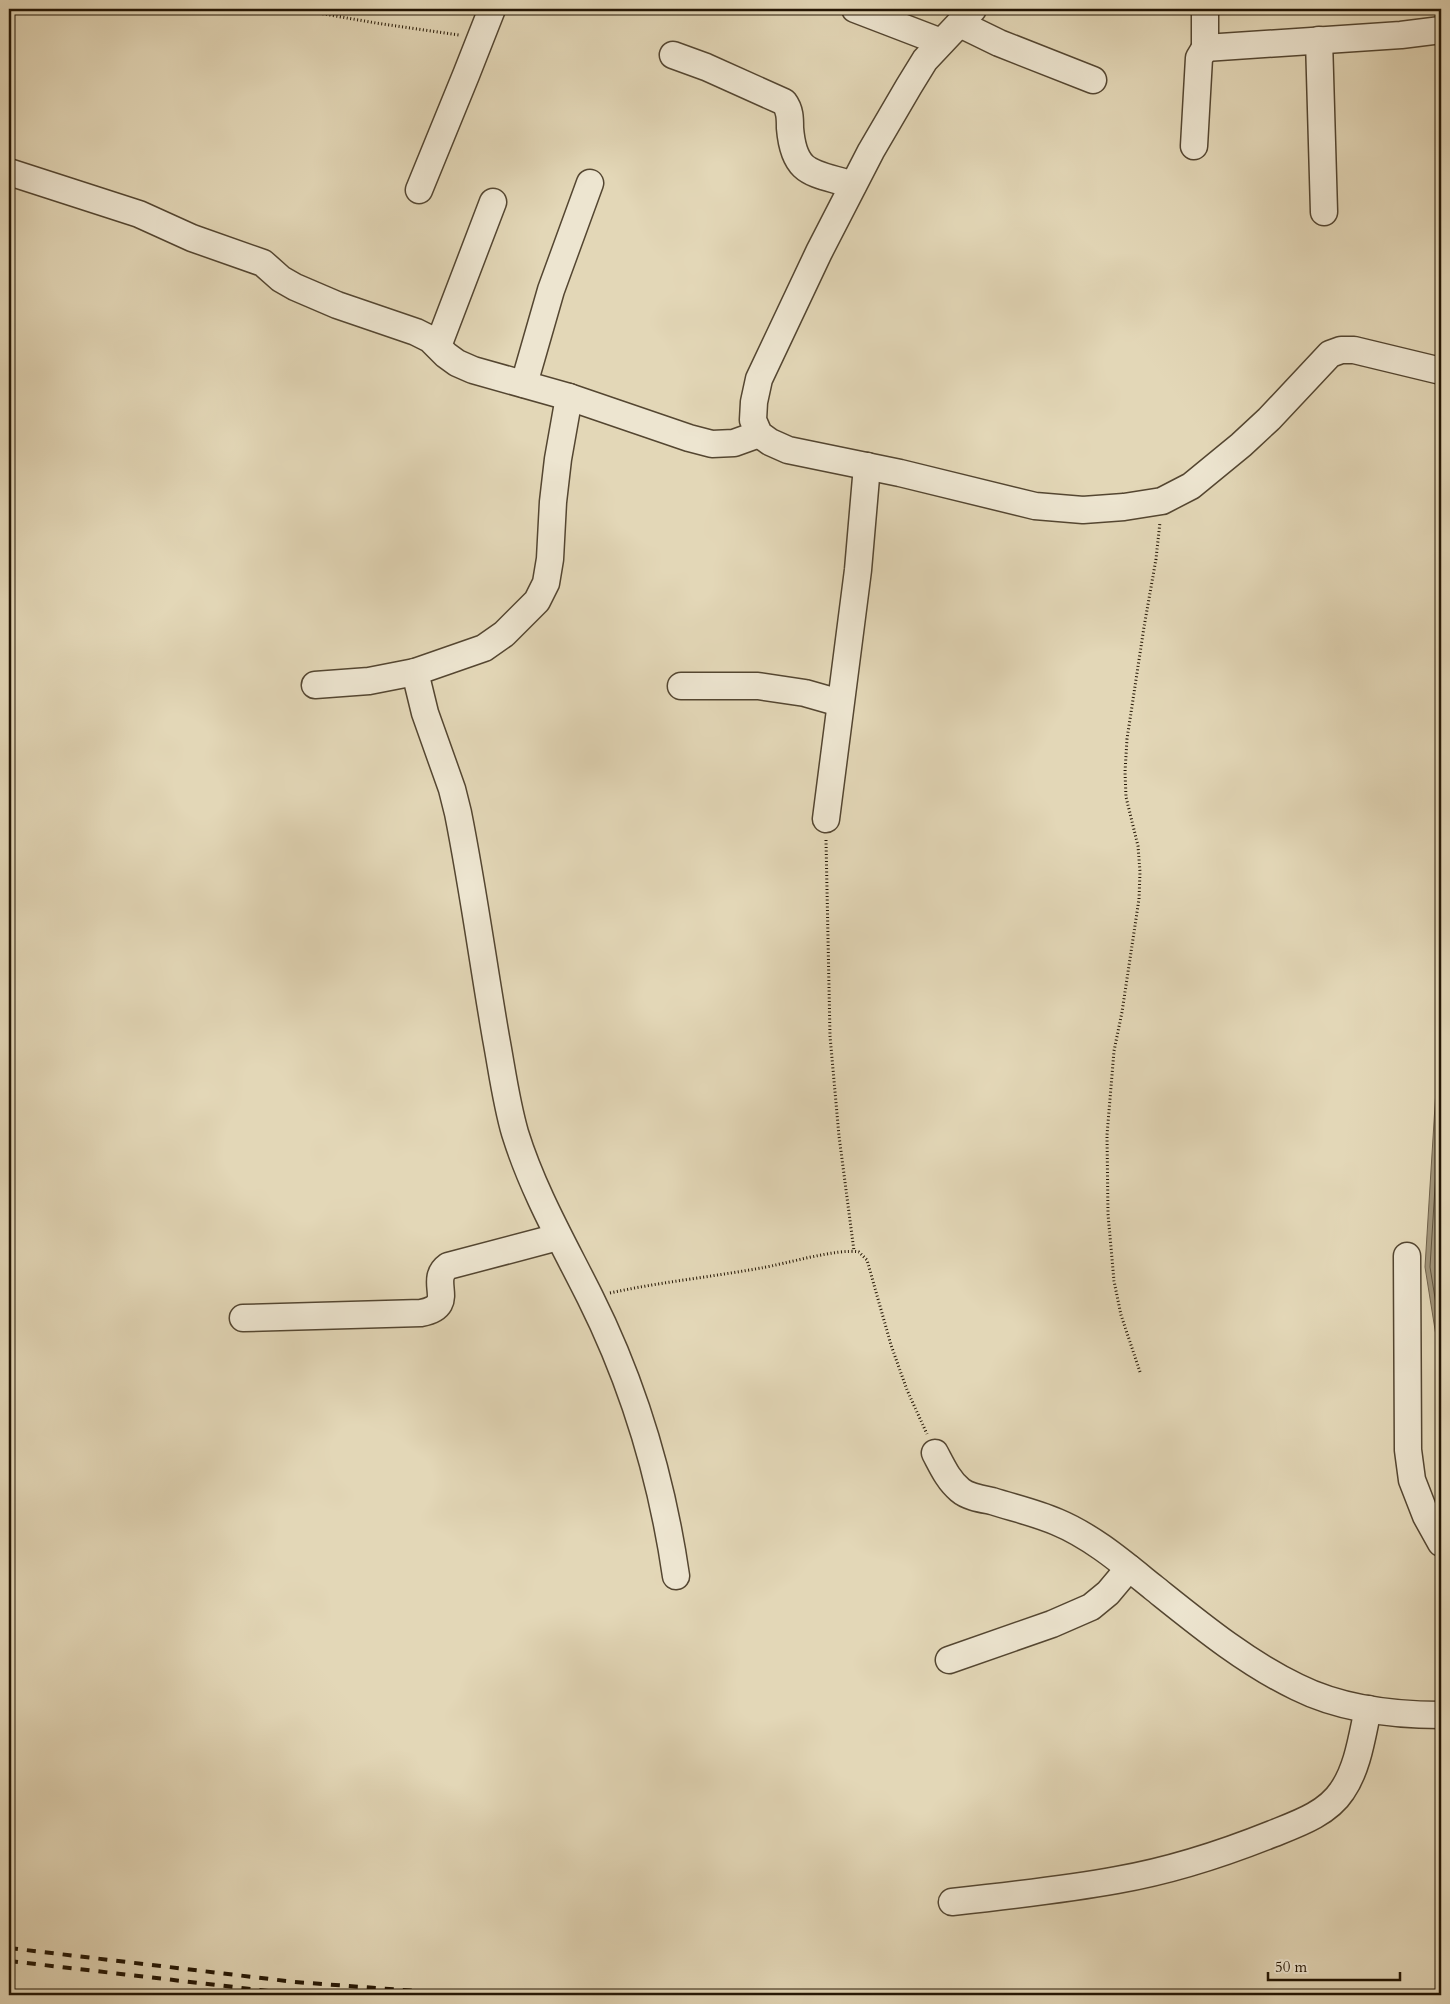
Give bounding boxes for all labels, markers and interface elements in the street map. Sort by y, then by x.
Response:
scale bar [1268,1949,1400,1981]
text: 50 m [1275,1957,1307,1977]

